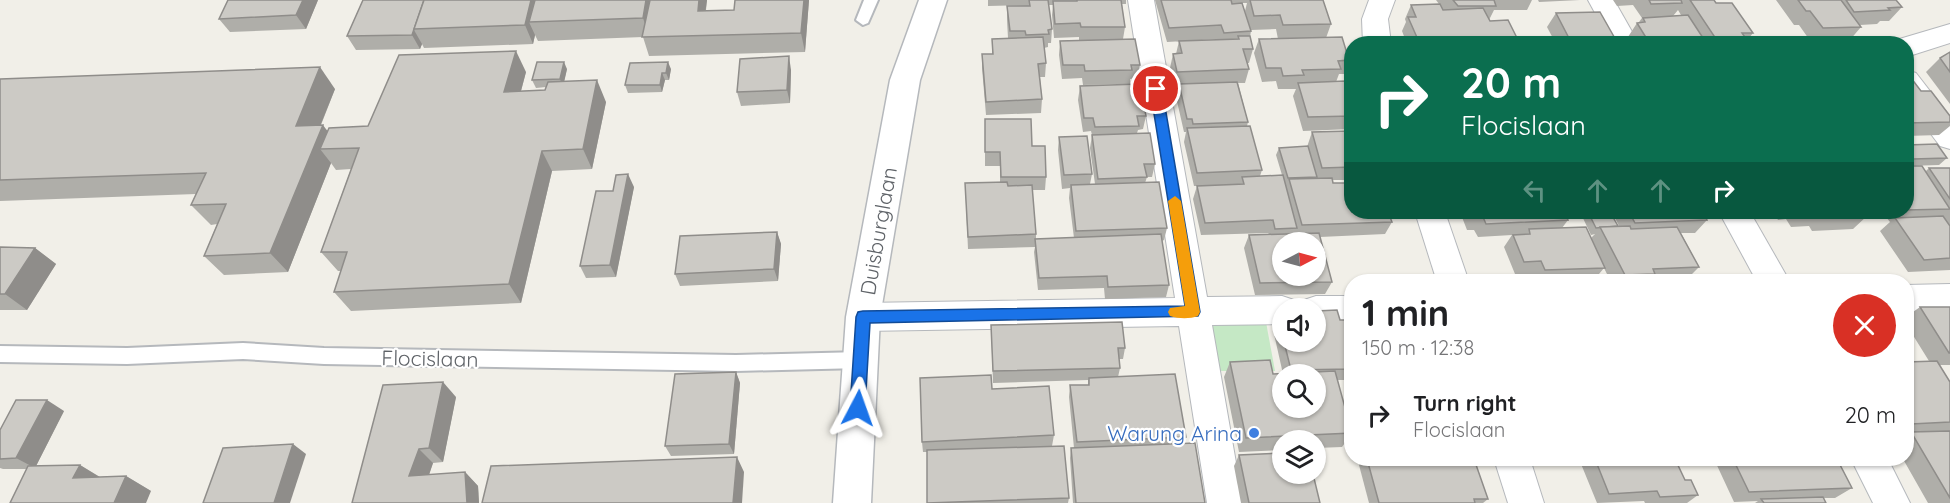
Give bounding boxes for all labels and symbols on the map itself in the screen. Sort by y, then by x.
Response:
pin [1130,63,1181,114]
street label: Duisburglaan [854,165,902,297]
north arrow [1272,232,1326,286]
street label: Flocislaan [381,344,479,372]
position arrow [826,376,890,440]
place label: Warung Arina [1107,420,1242,446]
marker: Warung Arina [1247,426,1261,440]

